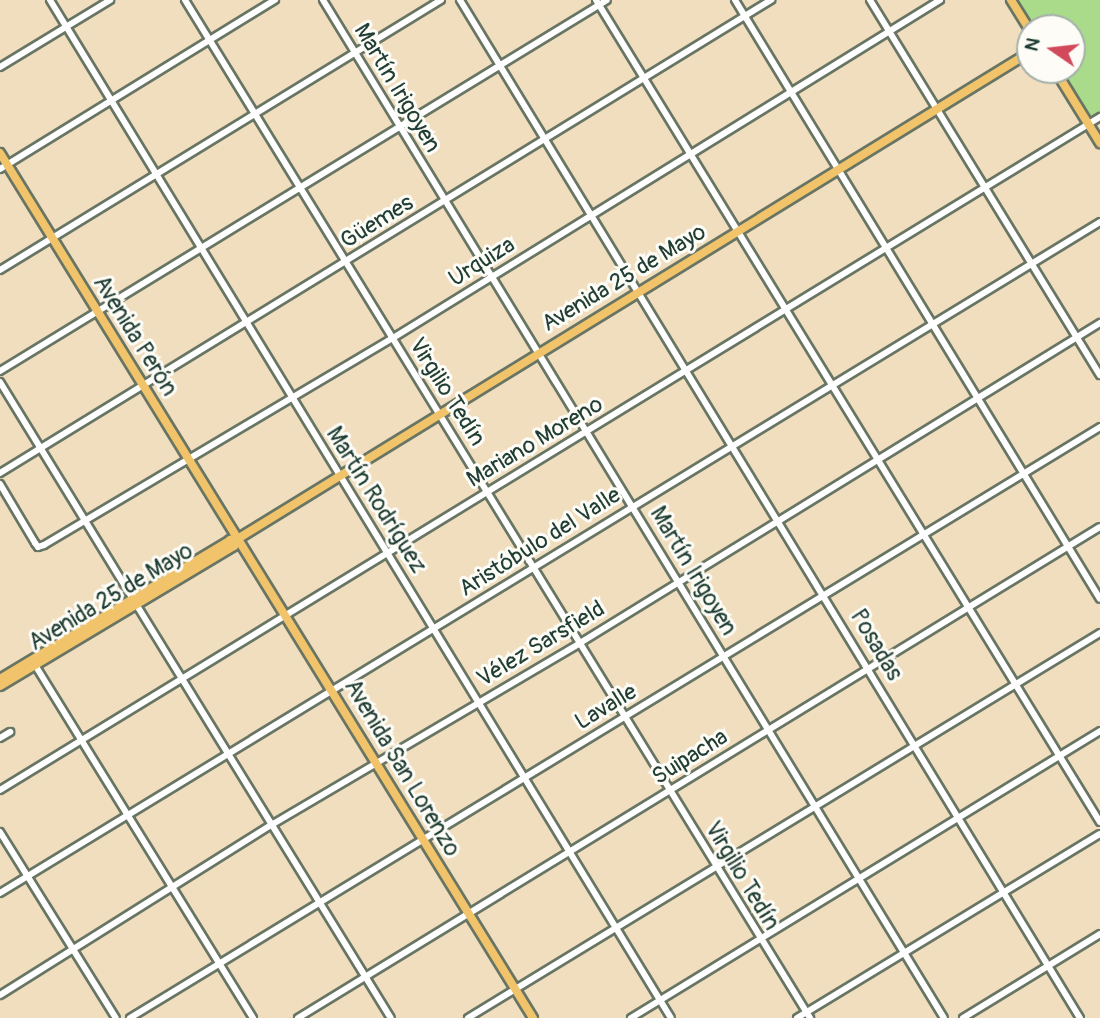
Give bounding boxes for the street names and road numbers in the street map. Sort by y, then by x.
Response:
street label: Martín Irigoyen [348,19,446,157]
street label: Güemes [336,189,418,255]
street label: Avenida 25 de Mayo [537,218,711,338]
street label: Urquiza [444,231,520,293]
street label: Avenida Perón [87,271,183,401]
street label: Virgilio Tedín [403,333,491,451]
street label: Mariano Moreno [462,391,608,493]
street label: Martín Rodríguez [320,422,432,578]
street label: Aristóbulo del Valle [454,481,626,603]
street label: Martín Irigoyen [644,502,742,640]
street label: Avenida 25 de Mayo [24,537,198,657]
street label: Vélez Sarsfield [472,595,610,693]
street label: Posadas [844,604,908,686]
street label: Avenida San Lorenzo [338,675,466,861]
street label: Lavalle [570,678,642,736]
street label: Suipacha [647,723,733,791]
street label: Virgilio Tedín [699,817,785,935]

